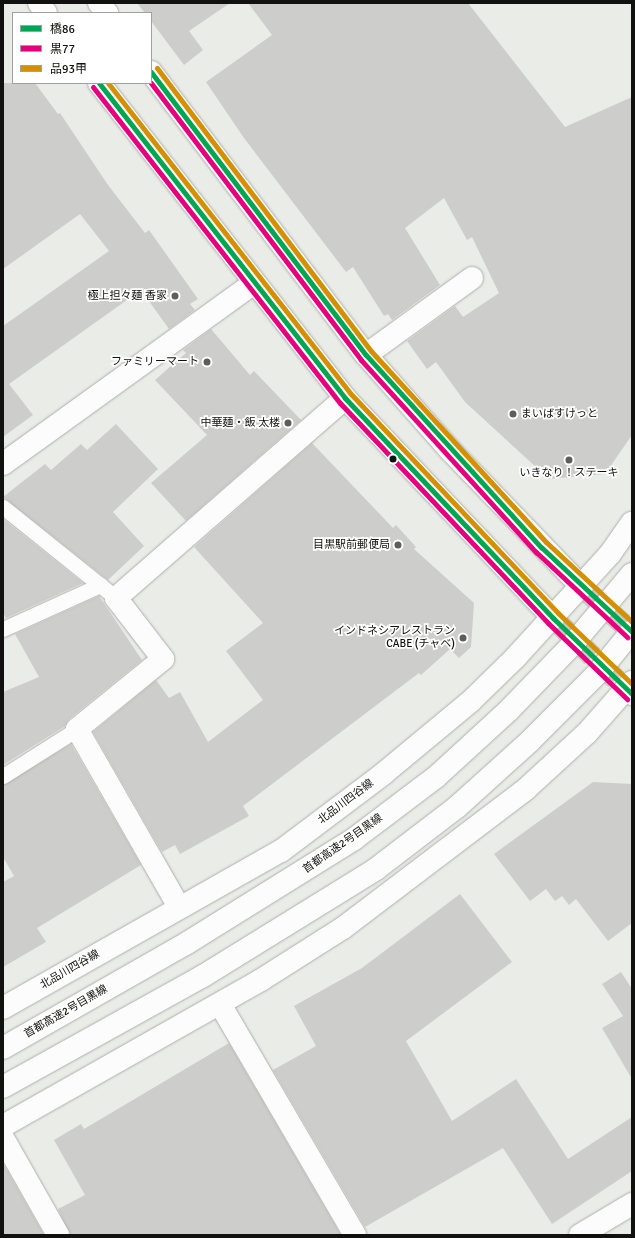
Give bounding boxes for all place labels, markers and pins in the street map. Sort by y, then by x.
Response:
place label: 極上担々麺 香家 [88,289,167,303]
marker: 極上担々麺 香家 [170,291,180,301]
place label: ファミリーマート [111,355,199,369]
marker: ファミリーマート [202,357,212,367]
place label: まいばすけっと [521,407,598,421]
marker: まいばすけっと [508,409,518,419]
place label: 中華麺・飯 太楼 [201,416,280,430]
marker: 中華麺・飯 太楼 [283,418,293,428]
unlabelled marker [388,454,398,464]
marker: いきなり！ステーキ [564,455,574,465]
place label: いきなり！ステーキ [520,466,618,480]
place label: 目黒駅前郵便局 [313,538,390,552]
marker: 目黒駅前郵便局 [393,540,403,550]
place label: インドネシアレストラン CABE (チャベ) [334,625,455,651]
marker: インドネシアレストラン CABE (チャベ) [458,633,468,643]

